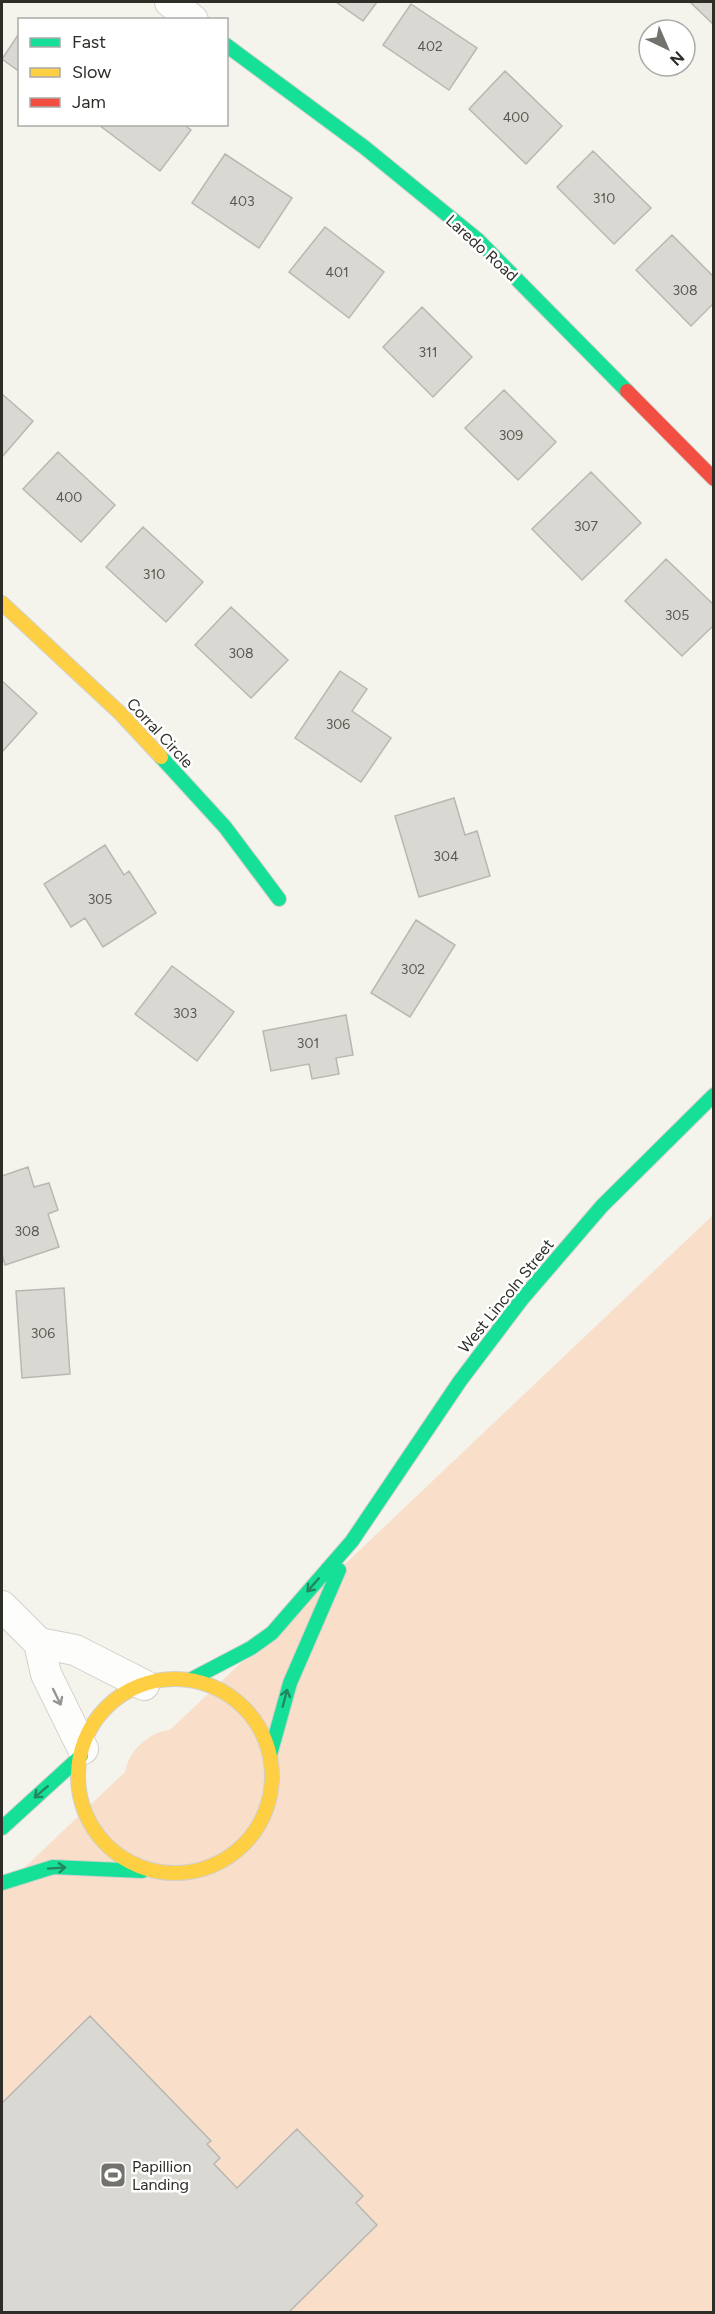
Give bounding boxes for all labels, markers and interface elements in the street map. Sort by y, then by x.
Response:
legend [18,18,228,126]
north arrow [637,18,697,78]
text: Fast [72,31,106,53]
house number: 402 [417,38,443,55]
text: N [666,47,688,70]
text: Slow [72,61,111,83]
text: Jam [72,91,106,113]
house number: 400 [503,109,529,126]
house number: 310 [593,190,615,207]
house number: 403 [229,193,255,210]
street label: Laredo Road [442,211,522,285]
house number: 401 [325,264,349,281]
house number: 308 [672,282,698,299]
house number: 311 [418,344,438,361]
house number: 309 [499,427,523,444]
house number: 400 [56,489,82,506]
house number: 307 [574,518,599,535]
house number: 310 [143,566,165,583]
house number: 305 [665,607,689,624]
house number: 308 [228,645,254,662]
street label: Corral Circle [123,694,197,772]
house number: 306 [326,716,350,733]
house number: 304 [433,848,459,865]
house number: 305 [88,891,112,908]
house number: 302 [401,961,425,978]
house number: 303 [173,1005,197,1022]
house number: 301 [297,1035,319,1052]
house number: 308 [14,1223,40,1240]
street label: West Lincoln Street [454,1235,558,1357]
house number: 306 [31,1325,55,1342]
one-way arrow [306,1577,320,1592]
one-way arrow [52,1688,64,1706]
one-way arrow [280,1689,292,1708]
one-way arrow [34,1785,49,1799]
one-way arrow [47,1862,67,1873]
place label: Papillion Landing [132,2157,191,2194]
sports icon: Papillion Landing [98,2160,128,2190]

